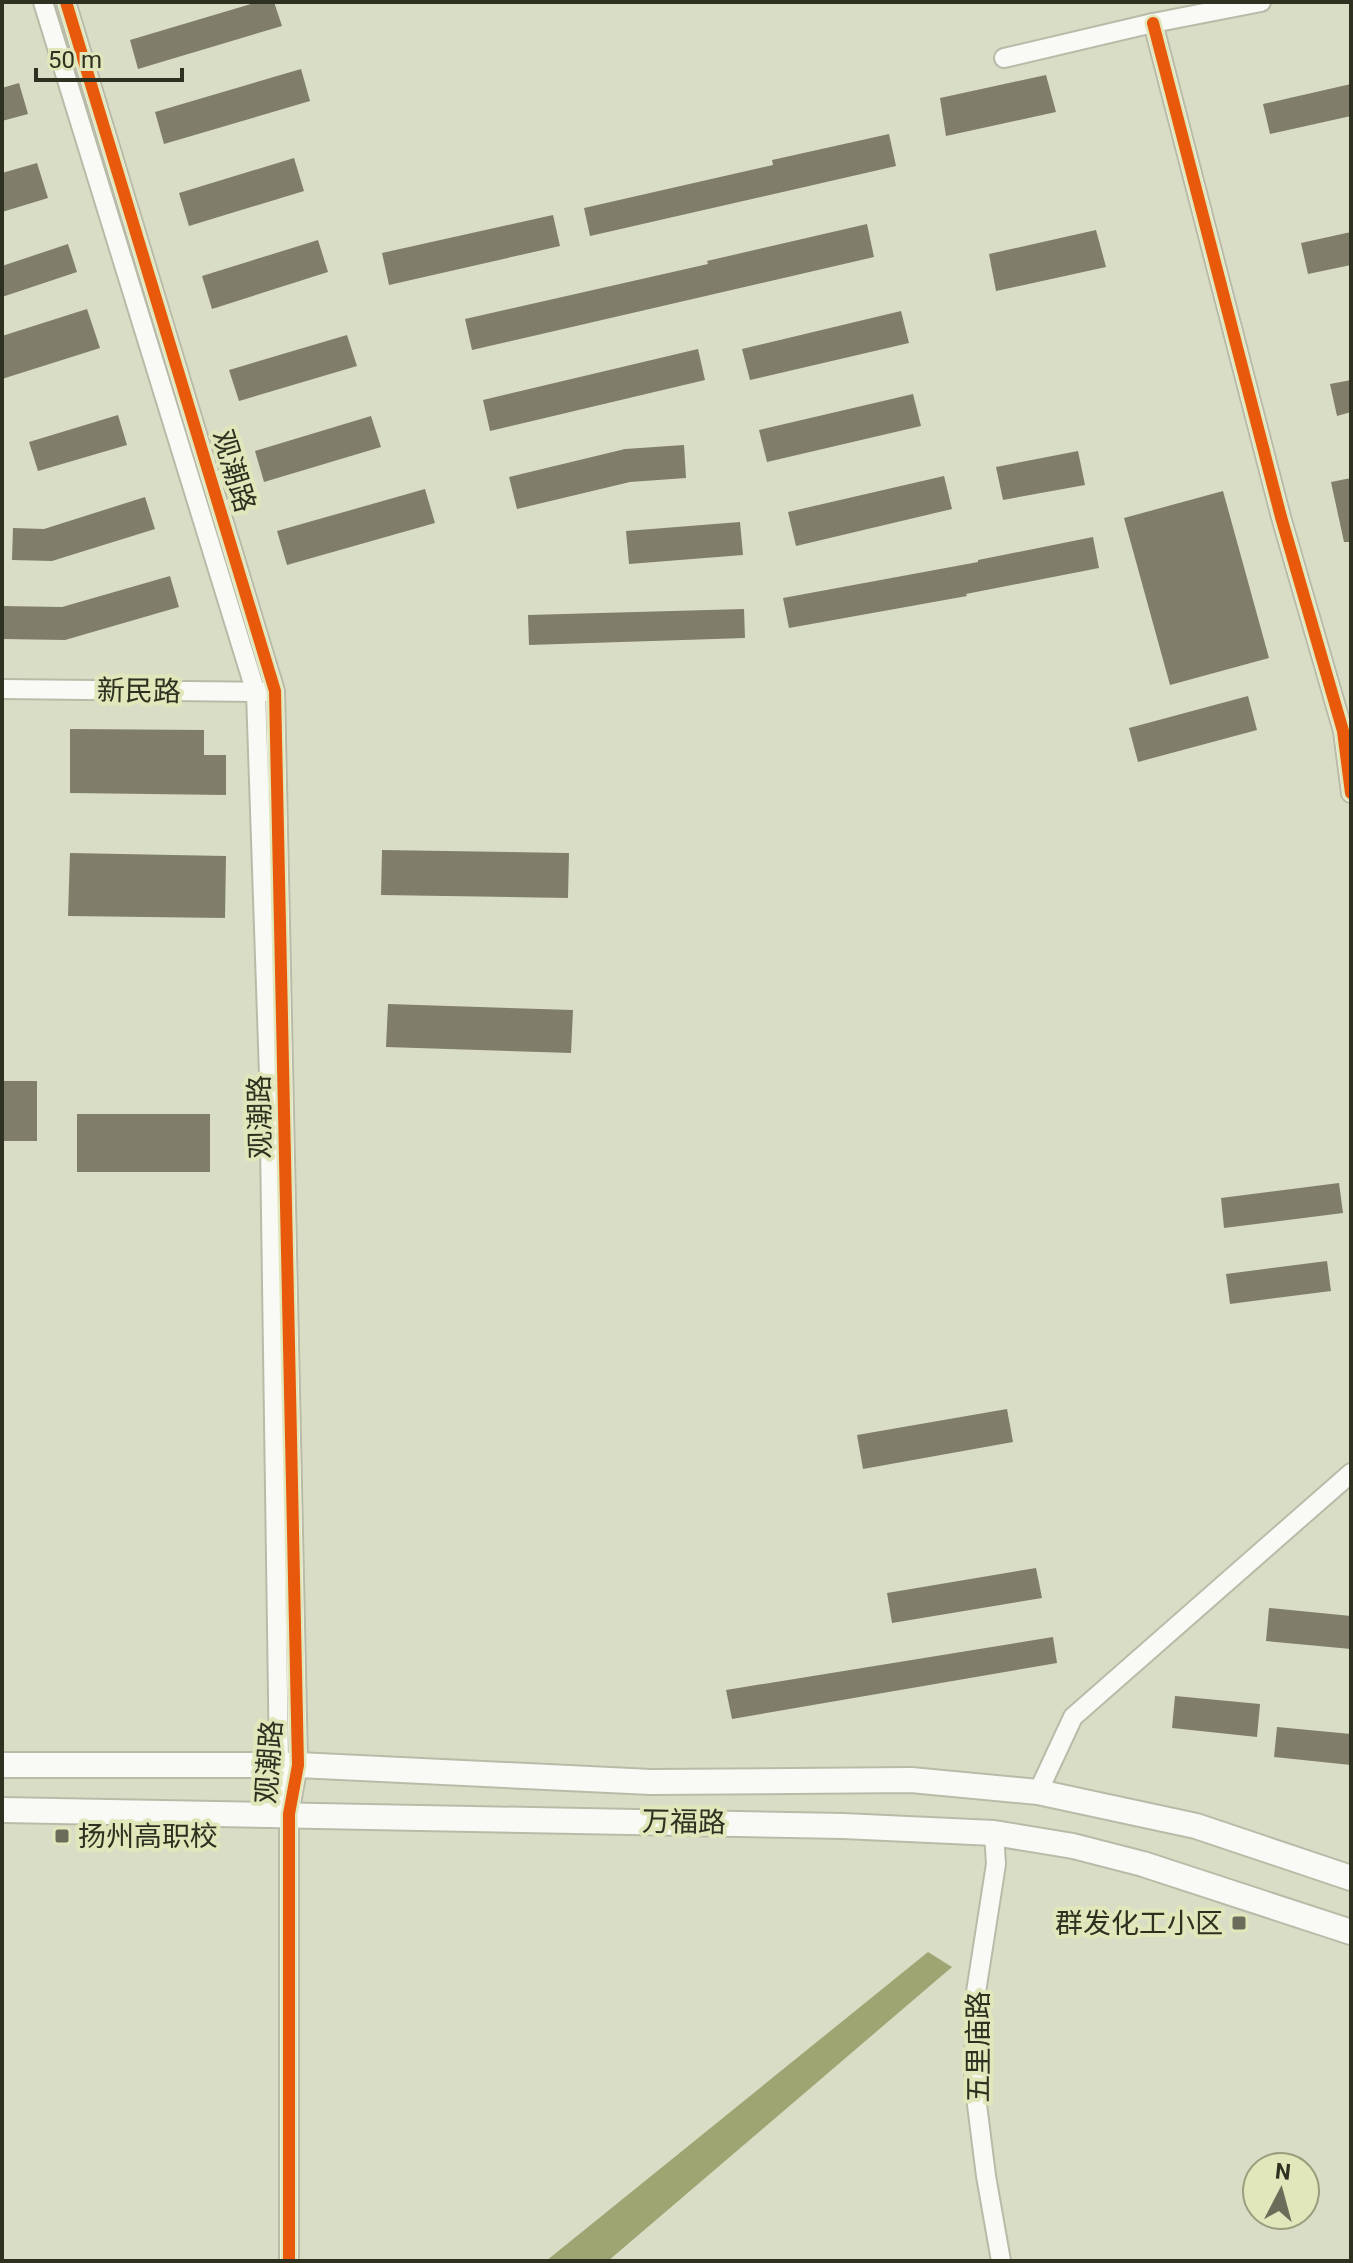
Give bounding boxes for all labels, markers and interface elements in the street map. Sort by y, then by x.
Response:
scale bar [36,32,182,82]
text: 50 m [48,46,102,74]
street label: 观潮路 [206,426,262,516]
street label: 新民路 [97,674,181,708]
street label: 观潮路 [243,1075,277,1159]
street label: 观潮路 [250,1719,288,1805]
street label: 万福路 [642,1805,726,1839]
place label: 扬州高职校 [78,1820,218,1853]
marker: 扬州高职校 [53,1827,71,1845]
place label: 群发化工小区 [1055,1907,1223,1940]
marker: 群发化工小区 [1230,1914,1248,1932]
street label: 五里庙路 [962,1991,995,2103]
north arrow [1241,2151,1321,2231]
text: N [1274,2158,1292,2185]

